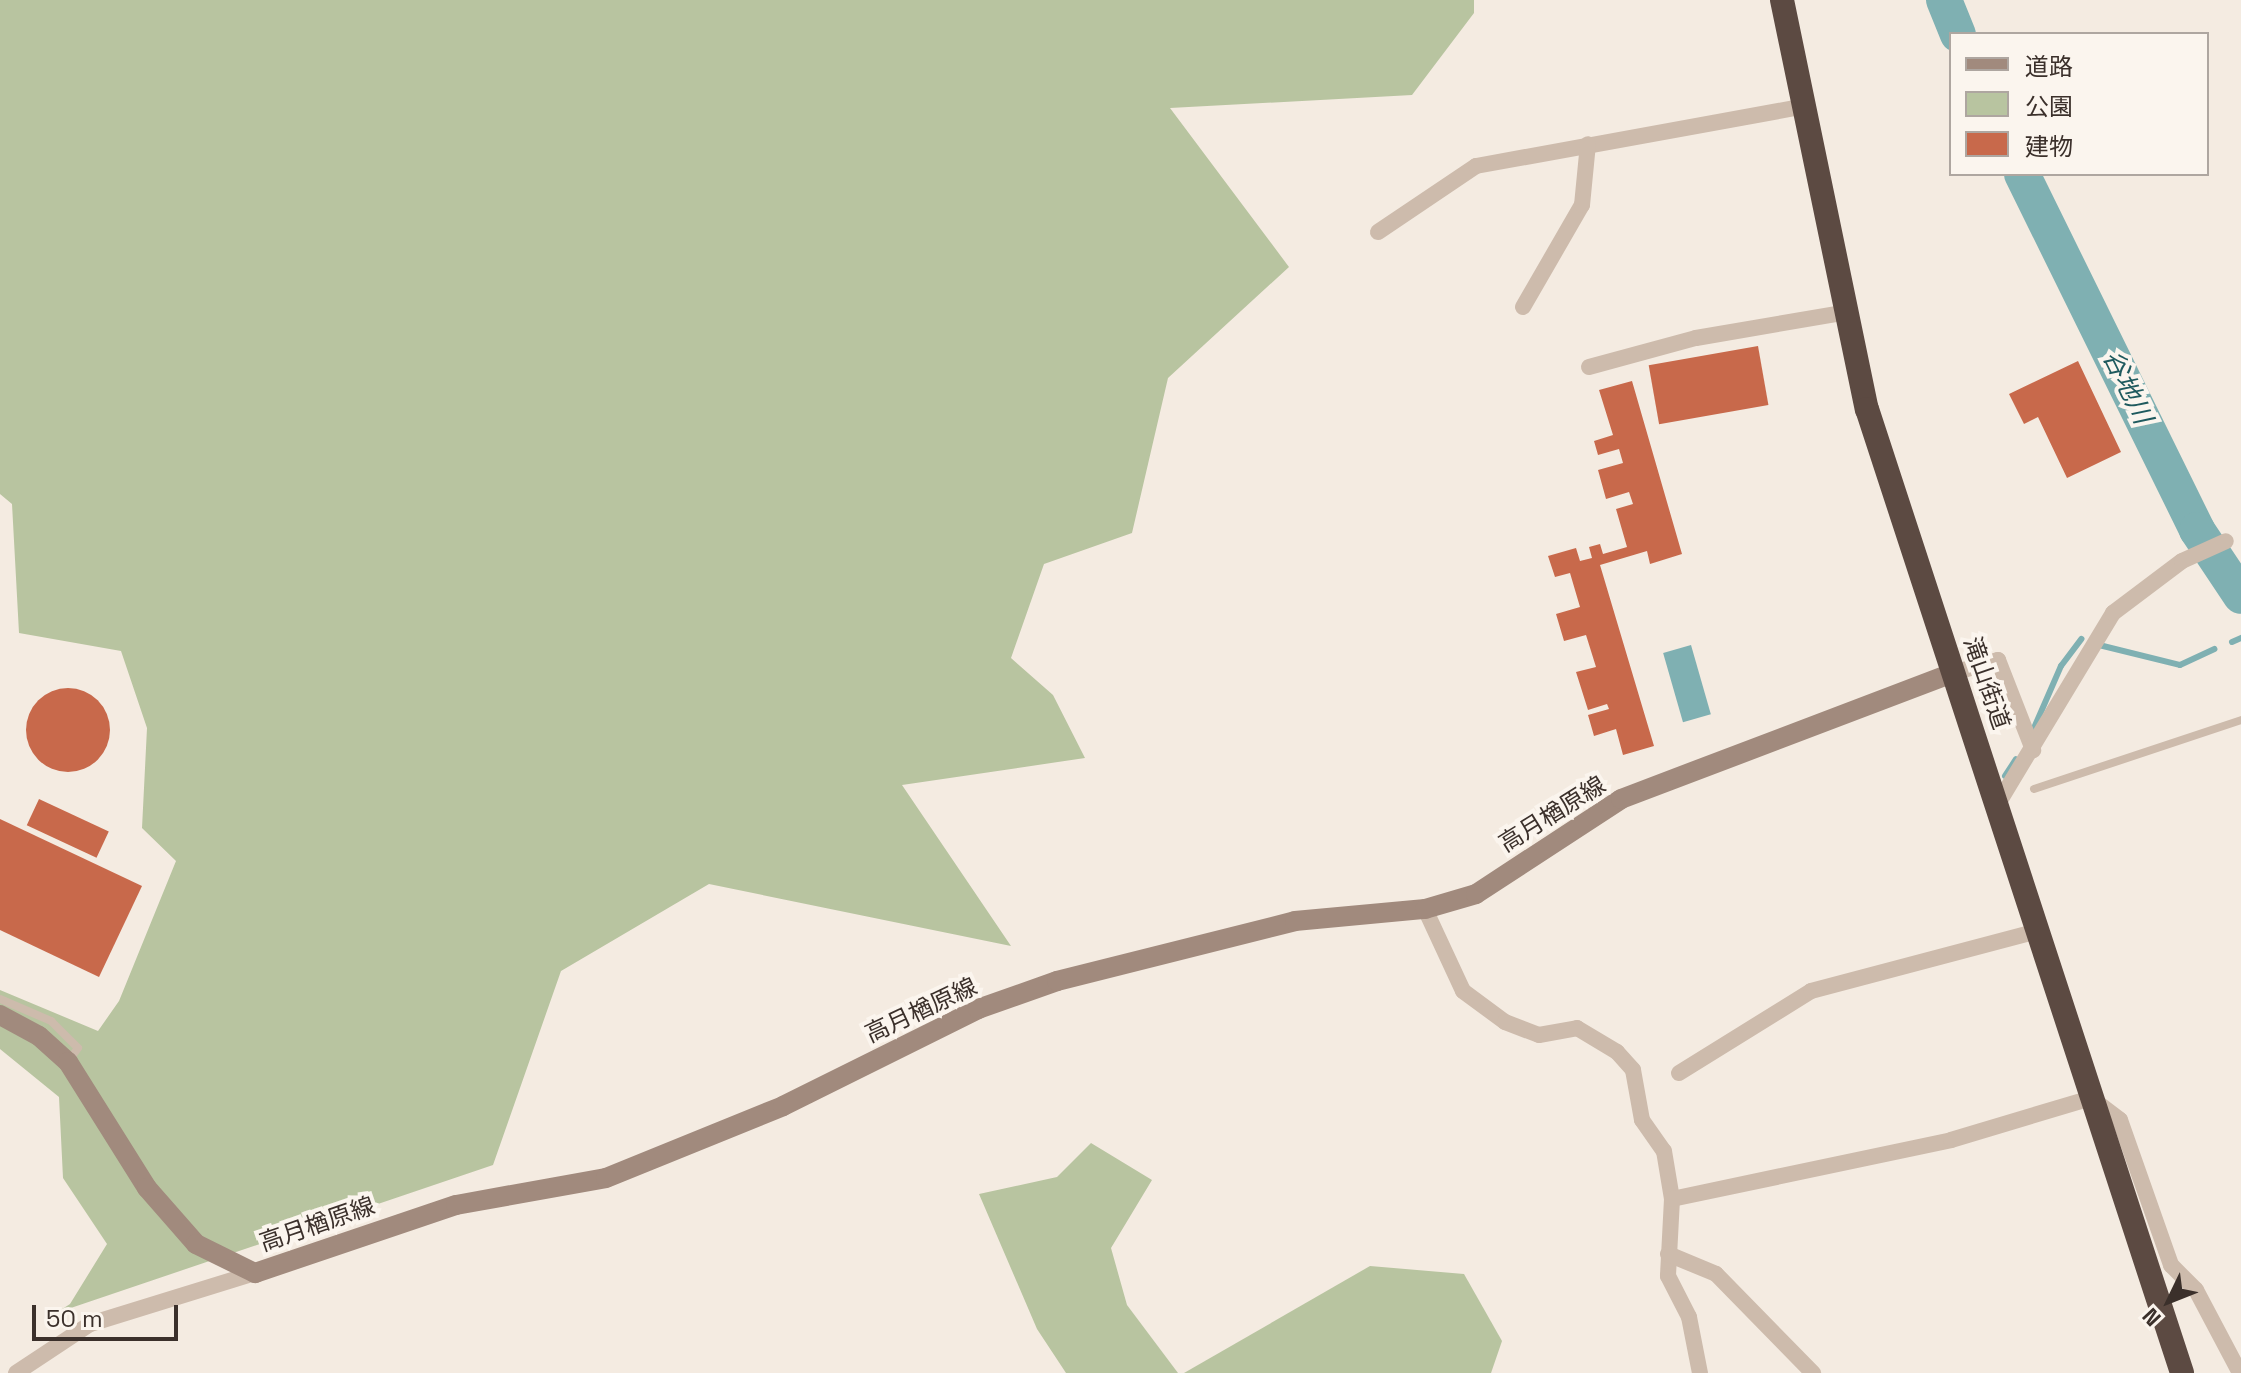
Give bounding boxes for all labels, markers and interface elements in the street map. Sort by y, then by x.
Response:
legend [1949,32,2209,176]
text: 道路 [2025,51,2073,82]
text: 公園 [2025,91,2073,122]
text: 建物 [2025,131,2073,162]
water label: 谷地川 [2096,345,2158,429]
street label: 滝山街道 [1958,633,2016,733]
street label: 高月楢原線 [1493,770,1611,858]
street label: 高月楢原線 [861,972,981,1048]
street label: 高月楢原線 [256,1191,378,1257]
north arrow [2129,1261,2209,1341]
scale bar [36,1289,182,1339]
text: N [2136,1302,2167,1332]
text: 50 m [46,1303,103,1334]

